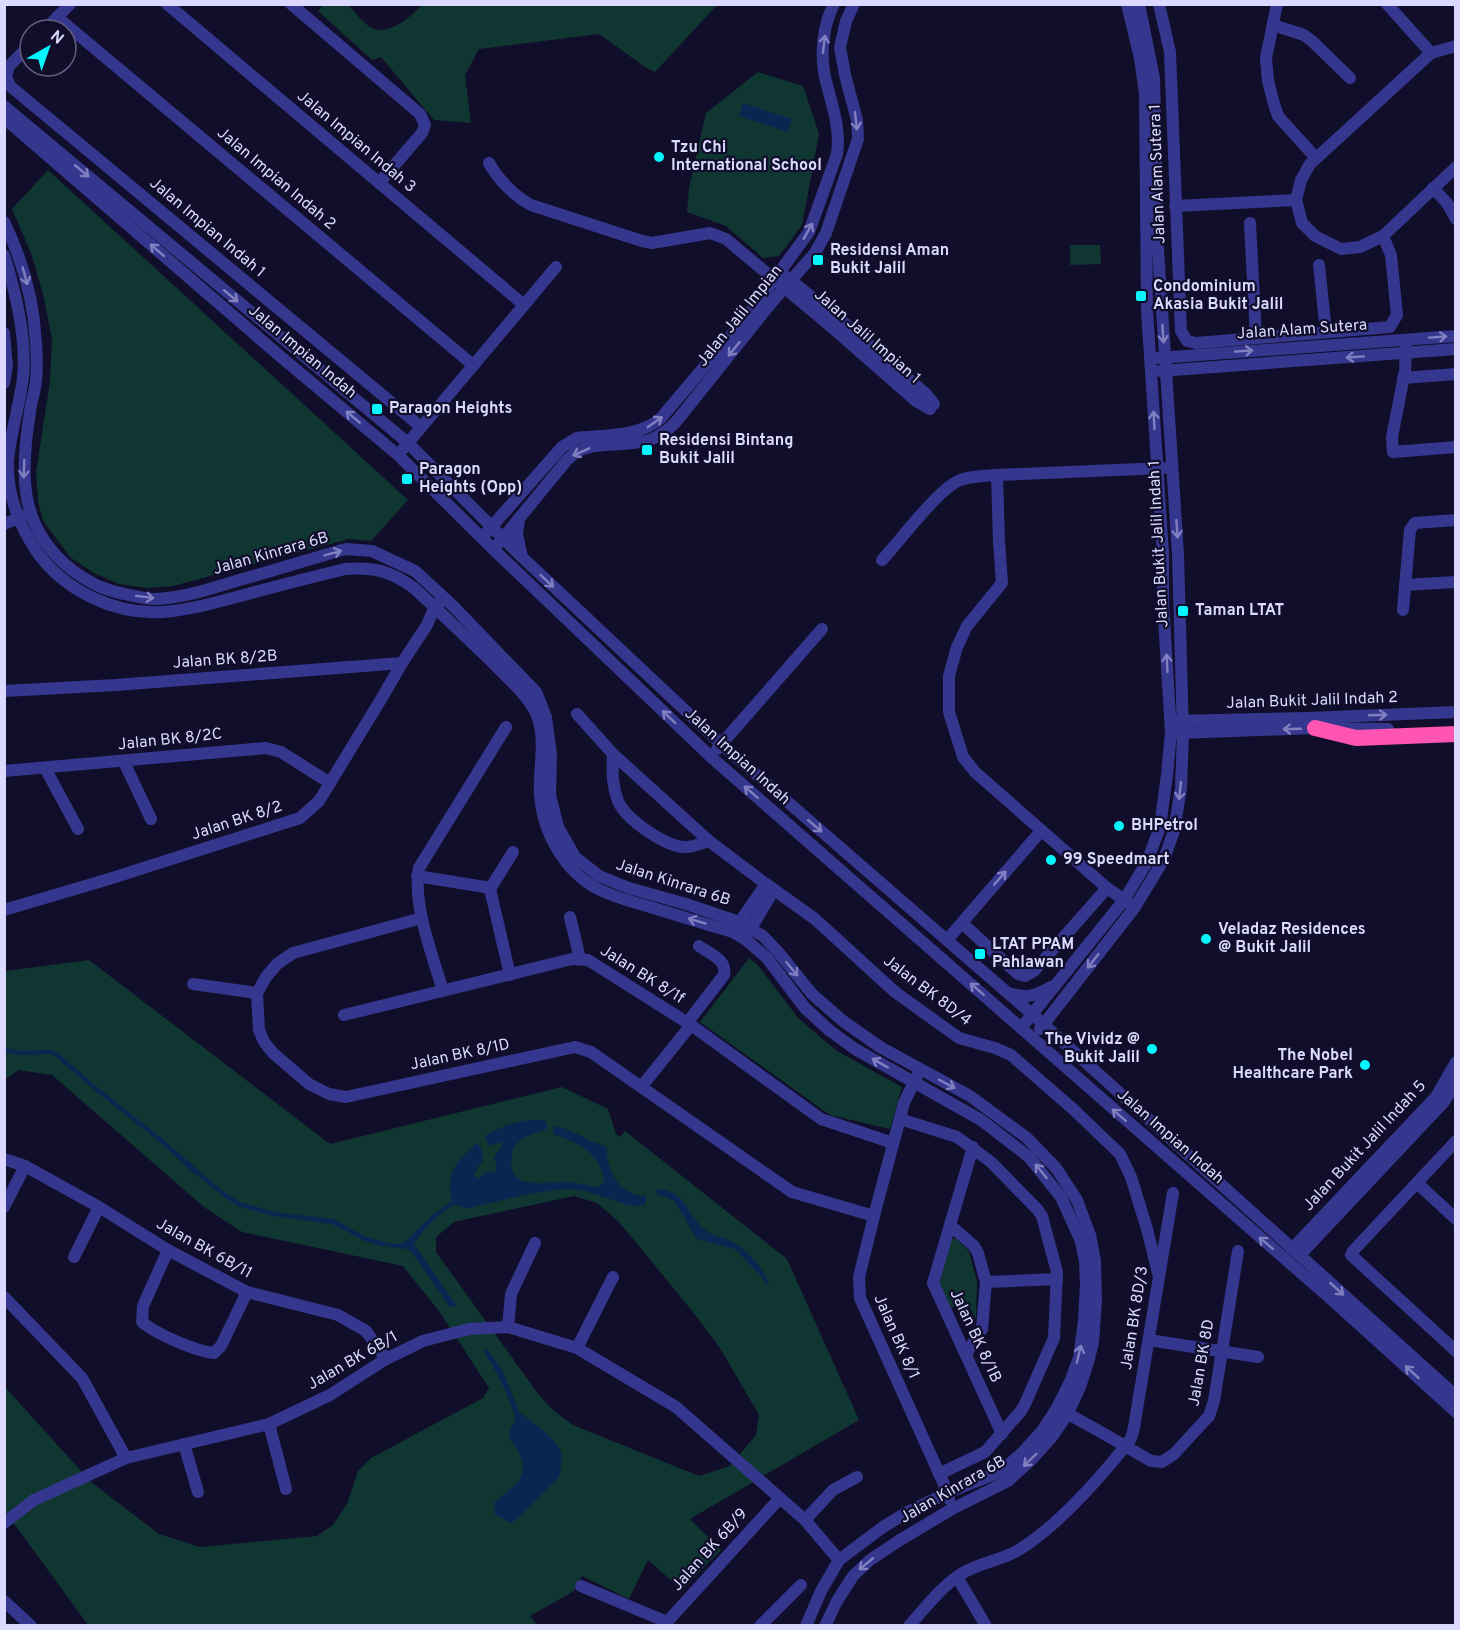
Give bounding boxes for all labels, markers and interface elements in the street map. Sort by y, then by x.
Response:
north arrow [18,18,78,78]
text: N [46,27,67,49]
one-way arrow [819,34,830,54]
street label: Jalan Impian Indah 3 [292,86,420,198]
street label: Jalan Alam Sutera 1 [1146,103,1170,245]
one-way arrow [851,111,862,131]
street label: Jalan Impian Indah 2 [212,123,340,235]
place label: Tzu Chi International School [671,138,822,176]
marker: Tzu Chi International School [652,150,666,164]
one-way arrow [73,164,89,177]
street label: Jalan Impian Indah 1 [145,174,269,282]
one-way arrow [802,223,814,240]
place label: Residensi Aman Bukit Jalil [830,241,949,279]
one-way arrow [150,243,165,257]
marker: Residensi Aman Bukit Jalil [811,253,825,267]
street label: Jalan Jalil Impian [693,261,787,371]
one-way arrow [20,267,31,286]
place label: Condominium Akasia Bukit Jalil [1153,277,1283,315]
street label: Jalan Jalil Impian 1 [810,285,924,389]
one-way arrow [223,289,238,303]
marker: Condominium Akasia Bukit Jalil [1134,289,1148,303]
street label: Jalan Impian Indah [244,301,360,403]
street label: Jalan Alam Sutera [1236,315,1368,345]
one-way arrow [1158,324,1169,344]
one-way arrow [1428,331,1448,342]
one-way arrow [728,341,741,357]
one-way arrow [1233,345,1253,356]
one-way arrow [1346,351,1366,362]
place label: Paragon Heights [389,399,512,419]
marker: Paragon Heights [370,402,384,416]
one-way arrow [1149,410,1160,430]
one-way arrow [345,411,361,424]
one-way arrow [647,415,664,428]
place label: Residensi Bintang Bukit Jalil [659,431,794,469]
marker: Residensi Bintang Bukit Jalil [640,443,654,457]
one-way arrow [573,446,591,458]
one-way arrow [19,459,30,479]
place label: Paragon Heights (Opp) [419,460,522,498]
street label: Jalan Bukit Jalil Indah 1 [1145,460,1173,628]
marker: Paragon Heights (Opp) [400,472,414,486]
one-way arrow [1171,519,1182,538]
street label: Jalan Kinrara 6B [211,528,331,580]
one-way arrow [323,547,342,558]
one-way arrow [539,574,554,588]
one-way arrow [134,592,154,603]
place label: Taman LTAT [1195,601,1285,621]
marker: Taman LTAT [1176,604,1190,618]
street label: Jalan BK 8/2B [172,646,278,674]
one-way arrow [1161,653,1172,673]
street label: Jalan Bukit Jalil Indah 2 [1226,688,1398,714]
street label: Jalan Impian Indah [680,704,794,810]
one-way arrow [661,709,676,724]
one-way arrow [1367,710,1387,721]
one-way arrow [1283,723,1303,735]
street label: Jalan BK 8/2C [117,725,223,755]
one-way arrow [1174,781,1185,800]
one-way arrow [744,785,759,799]
street label: Jalan BK 8/2 [189,797,285,845]
place label: BHPetrol [1131,816,1198,836]
one-way arrow [807,819,822,833]
marker: BHPetrol [1112,819,1126,833]
place label: 99 Speedmart [1063,850,1170,870]
marker: 99 Speedmart [1044,853,1058,867]
street label: Jalan Kinrara 6B [613,855,733,911]
one-way arrow [993,871,1007,886]
one-way arrow [688,915,707,926]
place label: Veladaz Residences @ Bukit Jalil [1218,920,1366,958]
marker: Veladaz Residences @ Bukit Jalil [1199,932,1213,946]
place label: LTAT PPAM Pahlawan [992,935,1074,973]
street label: Jalan BK 8/1f [596,941,689,1009]
marker: LTAT PPAM Pahlawan [973,947,987,961]
street label: Jalan BK 8D/4 [879,951,975,1031]
one-way arrow [1086,953,1099,969]
one-way arrow [785,961,799,976]
one-way arrow [970,982,985,996]
place label: The Vividz @ Bukit Jalil [1044,1030,1140,1068]
street label: Jalan BK 8/1D [408,1035,512,1075]
marker: The Vividz @ Bukit Jalil [1145,1042,1159,1056]
place label: The Nobel Healthcare Park [1232,1046,1353,1084]
one-way arrow [872,1057,889,1069]
marker: The Nobel Healthcare Park [1358,1058,1372,1072]
street label: Jalan Bukit Jalil Indah 5 [1299,1076,1431,1216]
one-way arrow [938,1078,955,1090]
street label: Jalan Impian Indah [1112,1085,1228,1189]
one-way arrow [1112,1108,1127,1122]
one-way arrow [1034,1164,1047,1180]
street label: Jalan BK 6B/11 [152,1214,256,1284]
one-way arrow [1259,1236,1274,1250]
street label: Jalan BK 8D/3 [1117,1264,1153,1372]
one-way arrow [1329,1282,1344,1296]
street label: Jalan BK 8/1B [945,1286,1005,1386]
street label: Jalan BK 8/1 [868,1292,924,1382]
street label: Jalan BK 8D [1185,1318,1219,1408]
street label: Jalan BK 6B/1 [304,1327,402,1395]
one-way arrow [1074,1345,1086,1364]
one-way arrow [1405,1365,1420,1379]
street label: Jalan Kinrara 6B [896,1452,1010,1528]
one-way arrow [1023,1453,1038,1467]
street label: Jalan BK 6B/9 [668,1504,752,1596]
one-way arrow [859,1557,874,1571]

